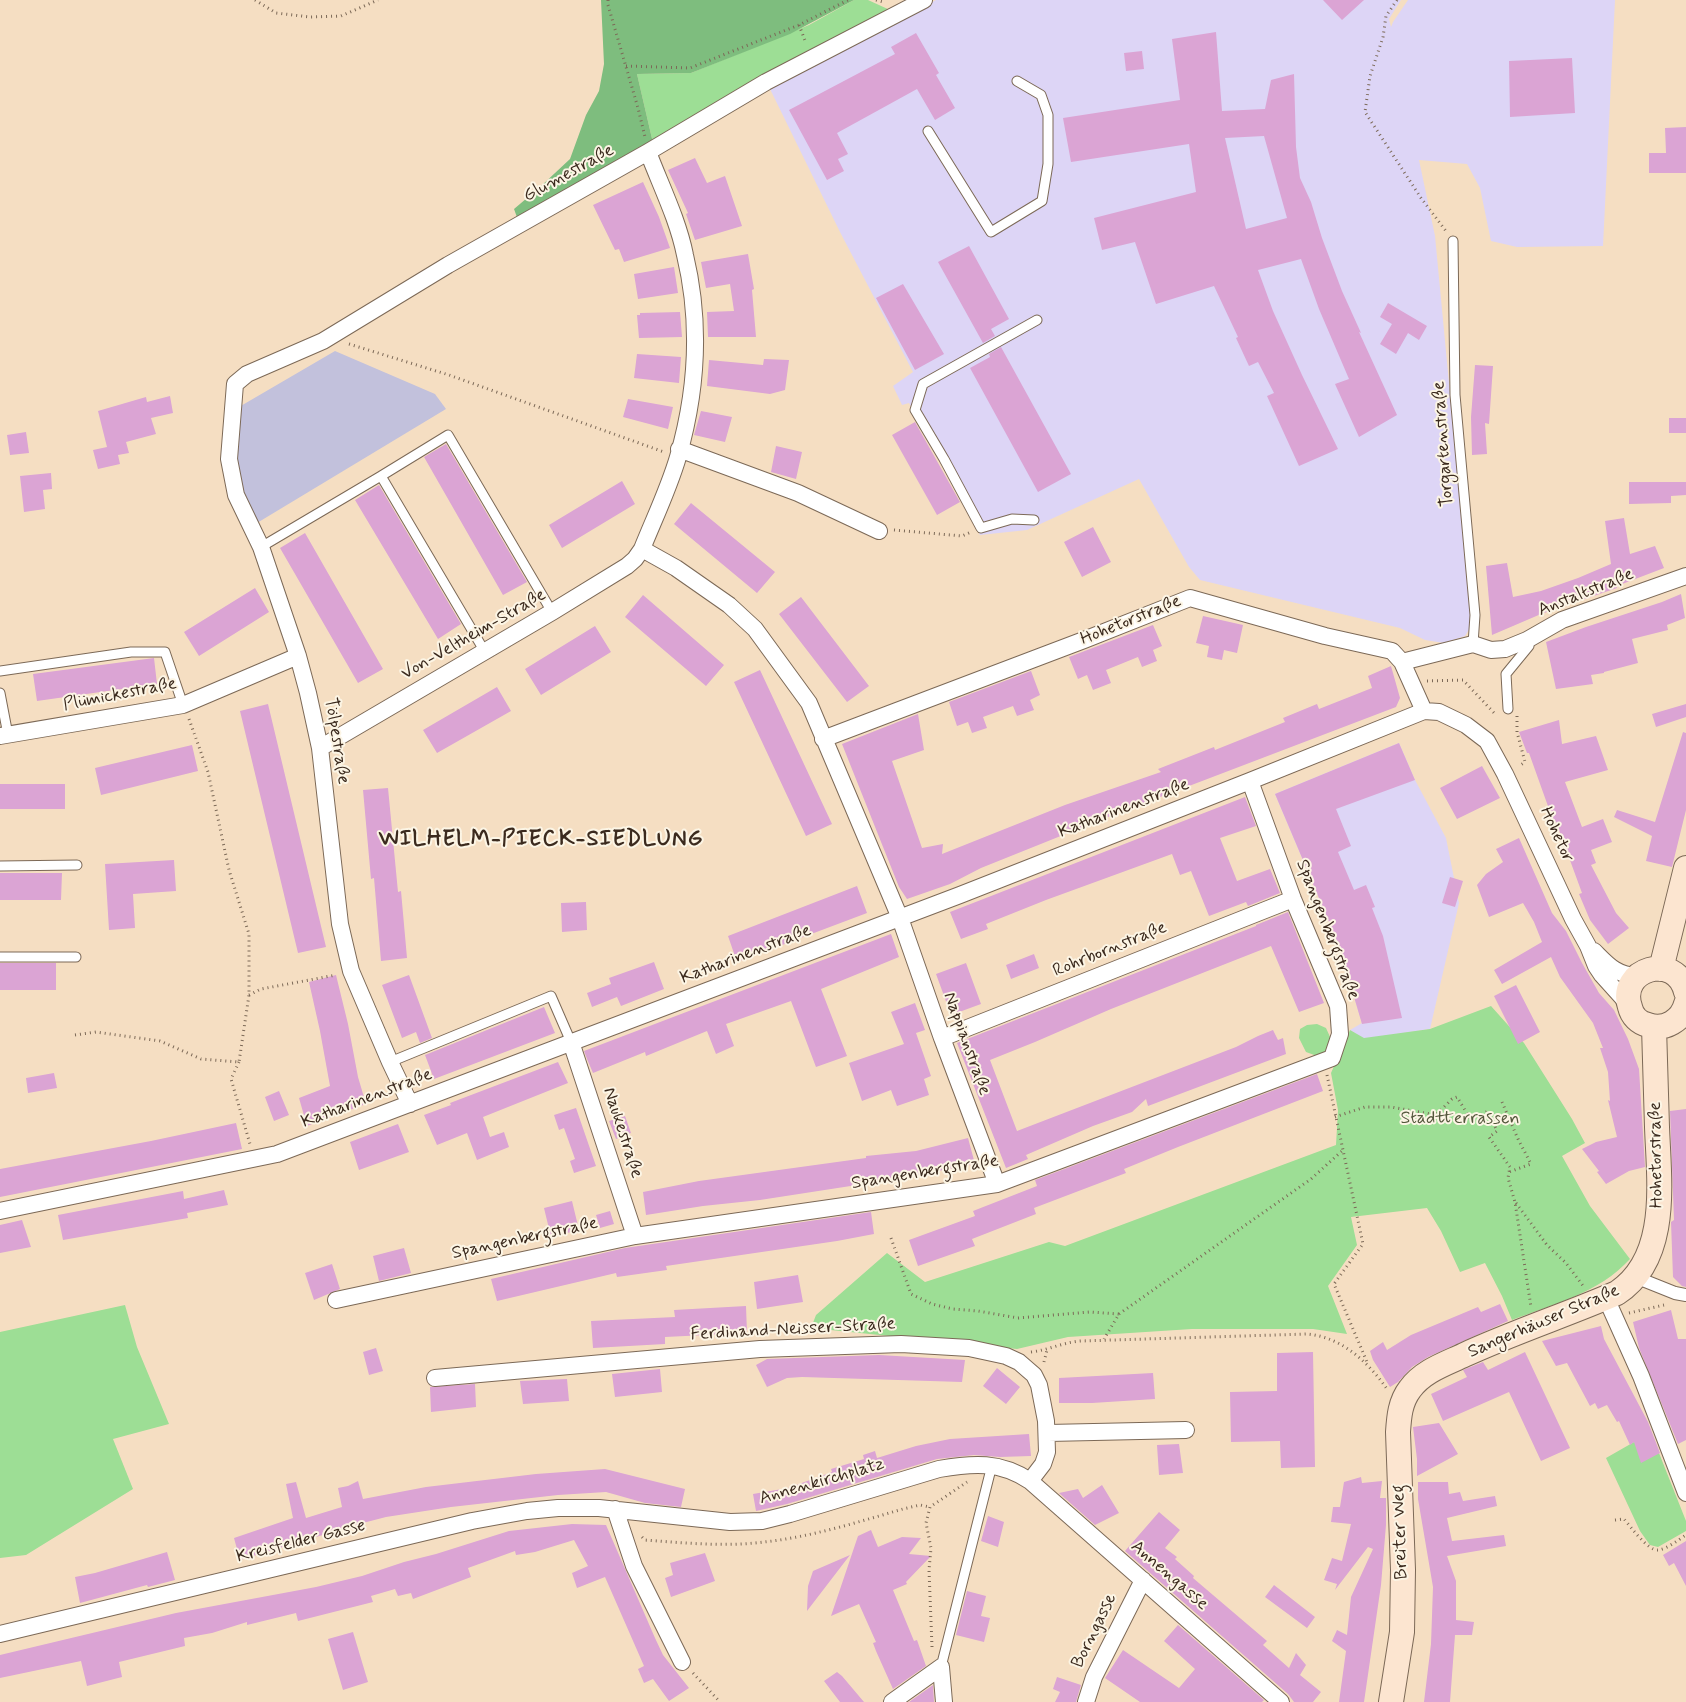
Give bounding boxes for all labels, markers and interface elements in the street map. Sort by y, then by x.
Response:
street label: Glumestraße [520,140,618,208]
street label: Torgartenstraße [1429,380,1459,508]
street label: Anstaltstraße [1535,564,1637,622]
street label: Von-Veltheim-Straße [398,585,550,685]
street label: Hohetorstraße [1077,591,1185,651]
street label: Plümickestraße [61,673,179,717]
street label: Tölpestraße [319,696,353,786]
street label: Katharinenstraße [1055,774,1193,844]
street label: Hohetor [1534,804,1578,866]
district label: WILHELM-PIECK-SIEDLUNG [376,827,706,853]
street label: Spangenbergstraße [1290,857,1364,1003]
street label: Rohrbornstraße [1050,917,1170,983]
street label: Katharinenstraße [677,920,815,990]
street label: Nappianstraße [937,989,995,1099]
street label: Katharinenstraße [298,1064,436,1134]
street label: Naukestraße [597,1085,647,1181]
street label: Hohetorstraße [1645,1101,1669,1209]
park label: Stadtterrassen [1400,1108,1520,1130]
street label: Spangenbergstraße [850,1151,1000,1195]
street label: Spangenbergstraße [450,1213,600,1265]
street label: Sangerhäuser Straße [1465,1280,1623,1364]
street label: Ferdinand-Neisser-Straße [690,1314,896,1346]
street label: Annenkirchplatz [757,1454,887,1510]
street label: Breiter Weg [1389,1484,1413,1580]
street label: Kreisfelder Gasse [234,1515,368,1569]
street label: Annengasse [1126,1536,1212,1616]
street label: Borngasse [1068,1590,1122,1672]

